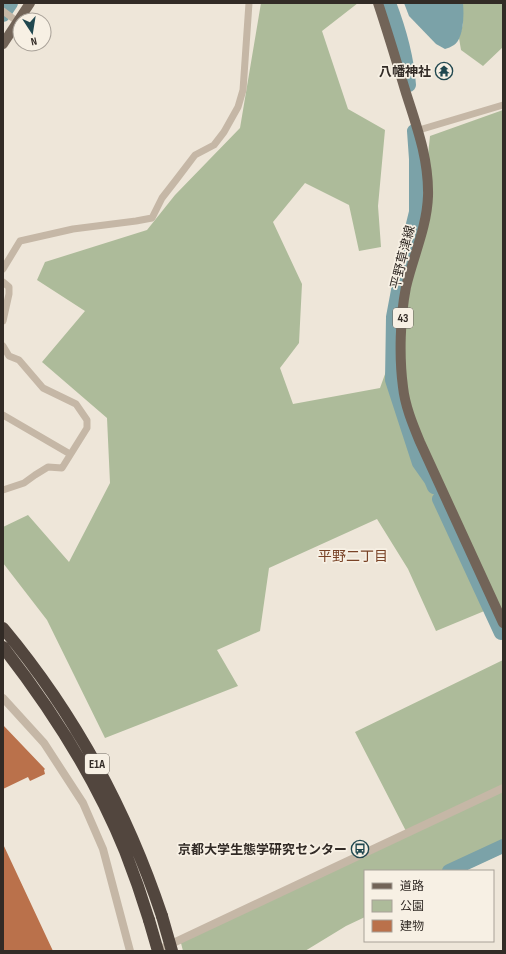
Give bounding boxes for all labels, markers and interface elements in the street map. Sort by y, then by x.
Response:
north arrow [12,12,52,52]
text: N [30,34,38,48]
temple icon: 八幡神社 [434,61,454,81]
place label: 八幡神社 [379,64,431,80]
street label: 平野草津線 [387,224,419,291]
road number: 43 [393,308,413,328]
district label: 平野二丁目 [318,548,388,565]
road number: E1A [85,754,109,774]
bus stop icon: 京都大学生態学研究センター [350,839,370,859]
place label: 京都大学生態学研究センター [178,842,347,858]
legend [364,870,494,942]
text: 道路 [400,879,424,894]
text: 公園 [400,899,424,914]
text: 建物 [400,919,424,934]

